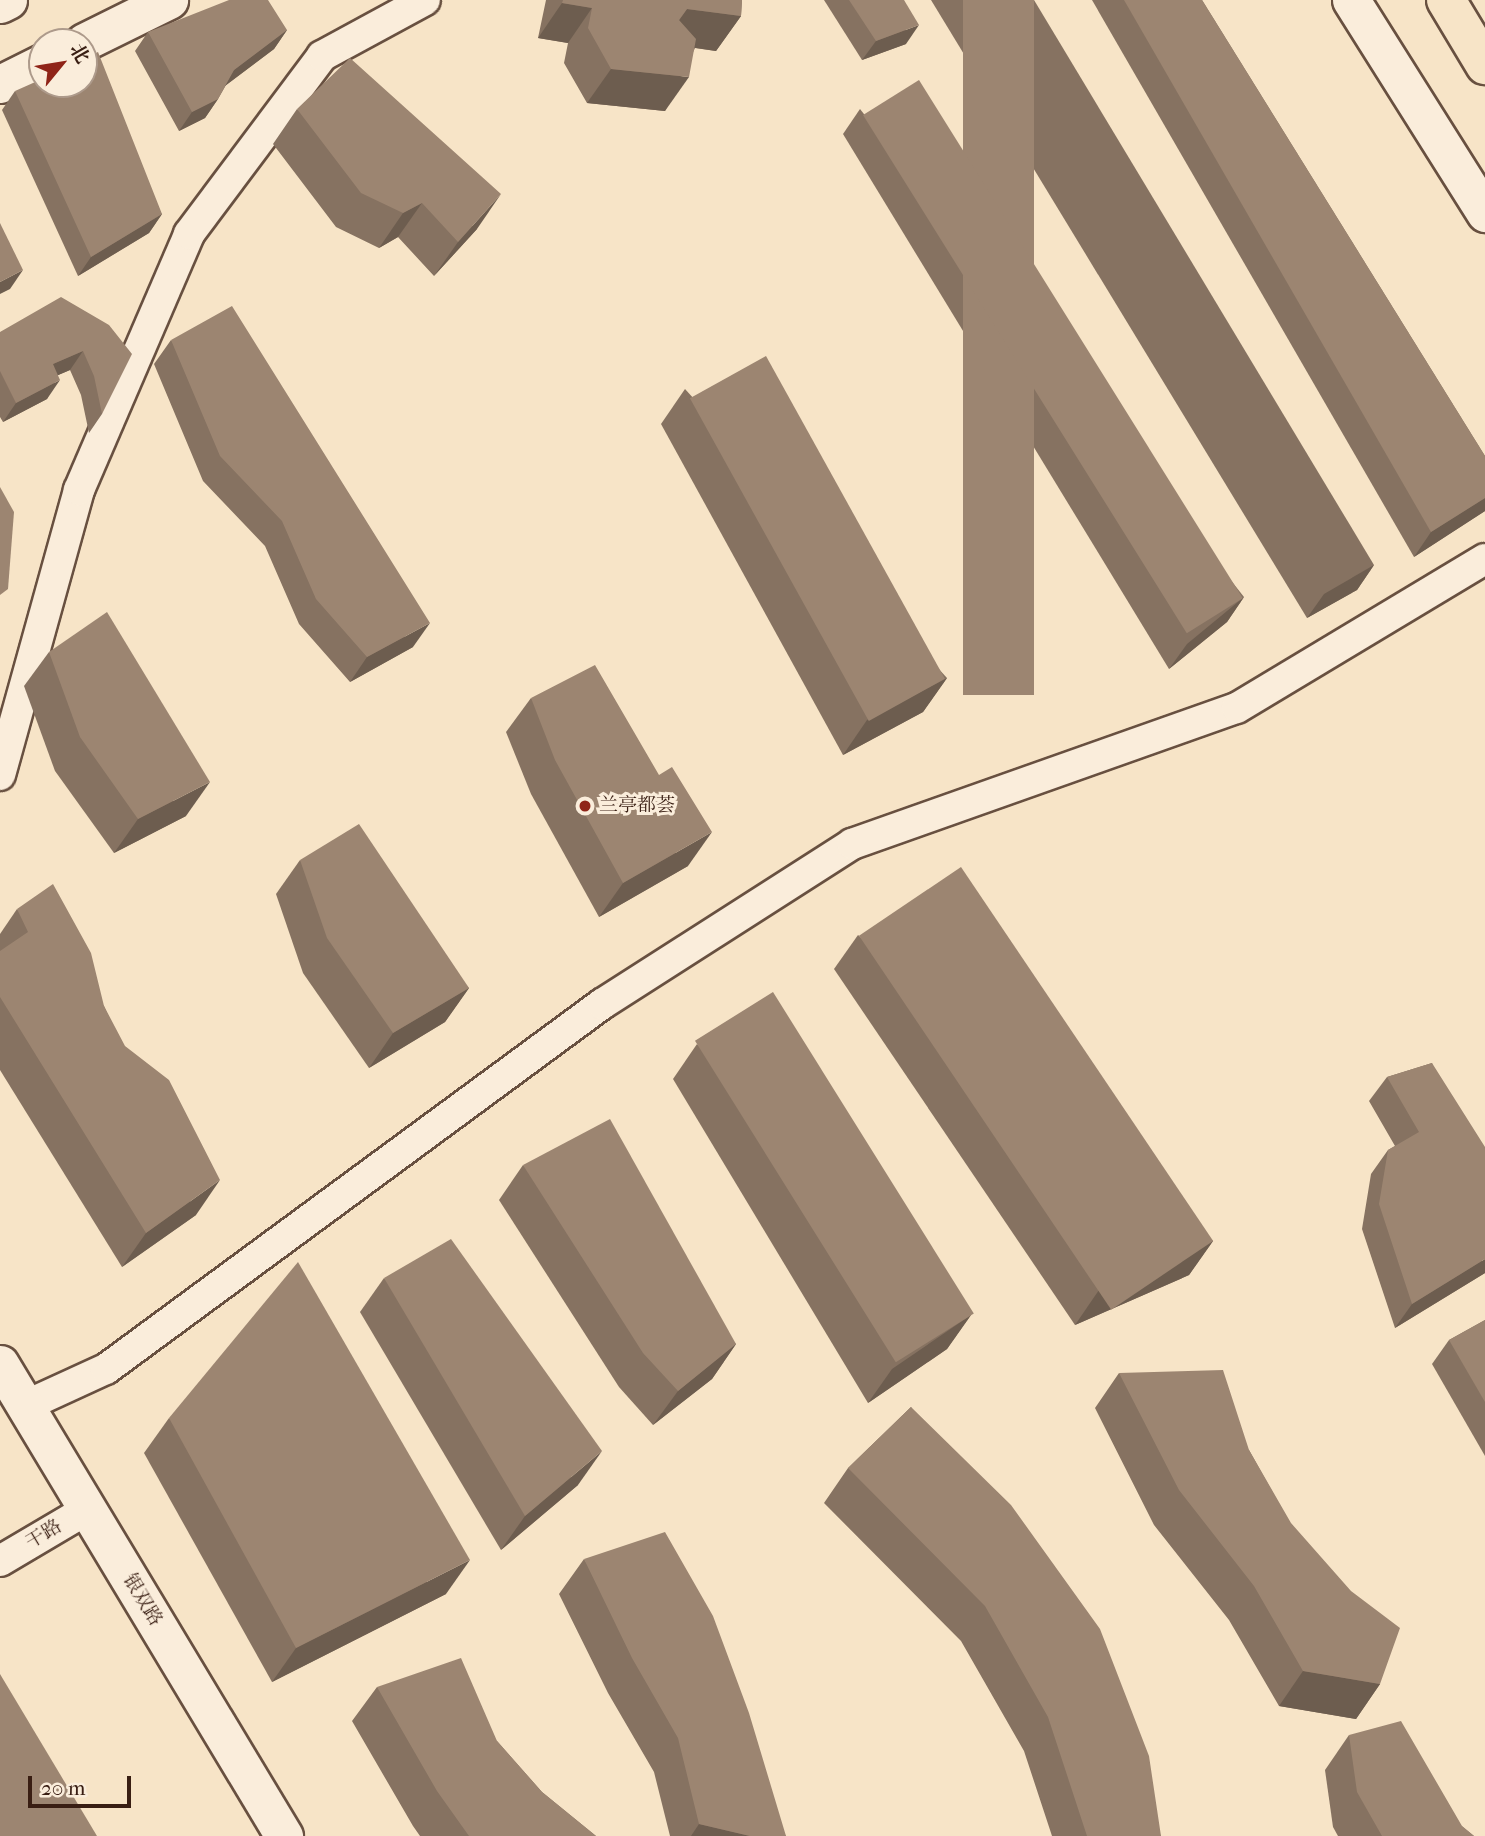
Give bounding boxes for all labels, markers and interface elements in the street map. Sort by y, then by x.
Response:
north arrow [28,28,98,98]
text: 北 [65,40,94,67]
place label: 兰亭都荟 [599,795,675,817]
marker: 兰亭都荟 [577,798,593,814]
street label: 干路 [22,1515,66,1555]
street label: 银双路 [118,1570,166,1630]
scale bar [32,1762,135,1806]
text: 20 m [41,1776,85,1800]

